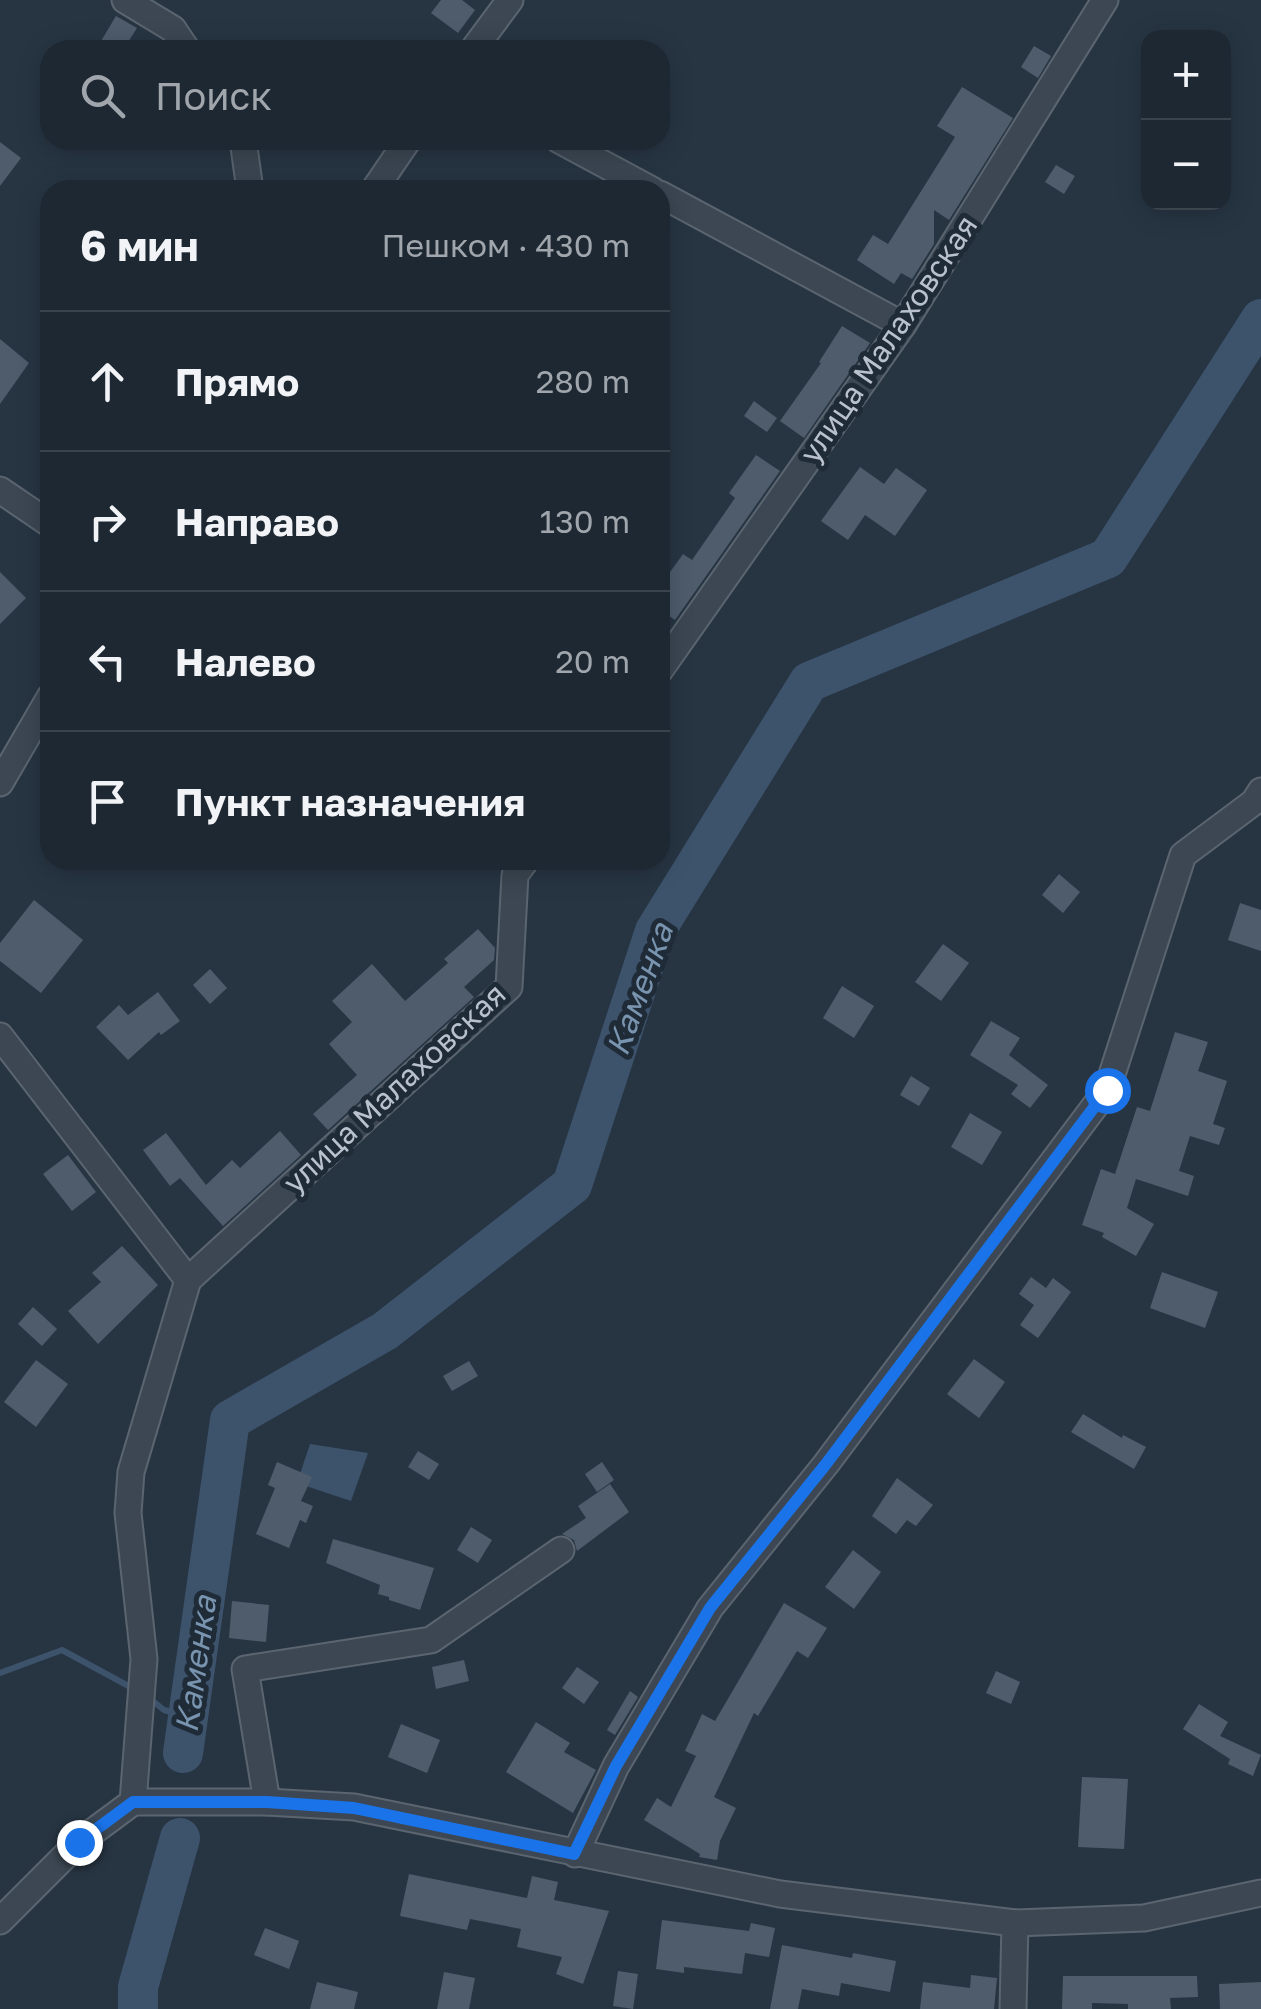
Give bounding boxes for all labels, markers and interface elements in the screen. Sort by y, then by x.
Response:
map controls [1141,30,1231,210]
button: + [1141,30,1231,120]
search box [40,40,670,150]
icon: search [75,68,130,123]
text: Поиск [155,73,272,118]
button: − [1141,120,1231,210]
street label: улица Малаховская [792,208,984,470]
text: 6 мин [80,220,199,270]
text: Пешком · 430 m [382,226,630,264]
icon: ahead [80,354,135,409]
text: Прямо [175,359,299,404]
text: 280 m [536,362,630,400]
icon: right [80,494,135,549]
text: Направо [175,499,339,544]
text: 130 m [540,502,630,540]
icon: left [80,634,135,689]
text: Налево [175,639,316,684]
text: 20 m [555,642,630,680]
icon: arrive [80,774,135,829]
text: Пункт назначения [175,779,525,824]
water label: Каменка [598,916,681,1060]
street label: улица Малаховская [275,976,513,1200]
route start [1085,1068,1131,1114]
water label: Каменка [167,1591,224,1735]
route end [57,1820,103,1866]

